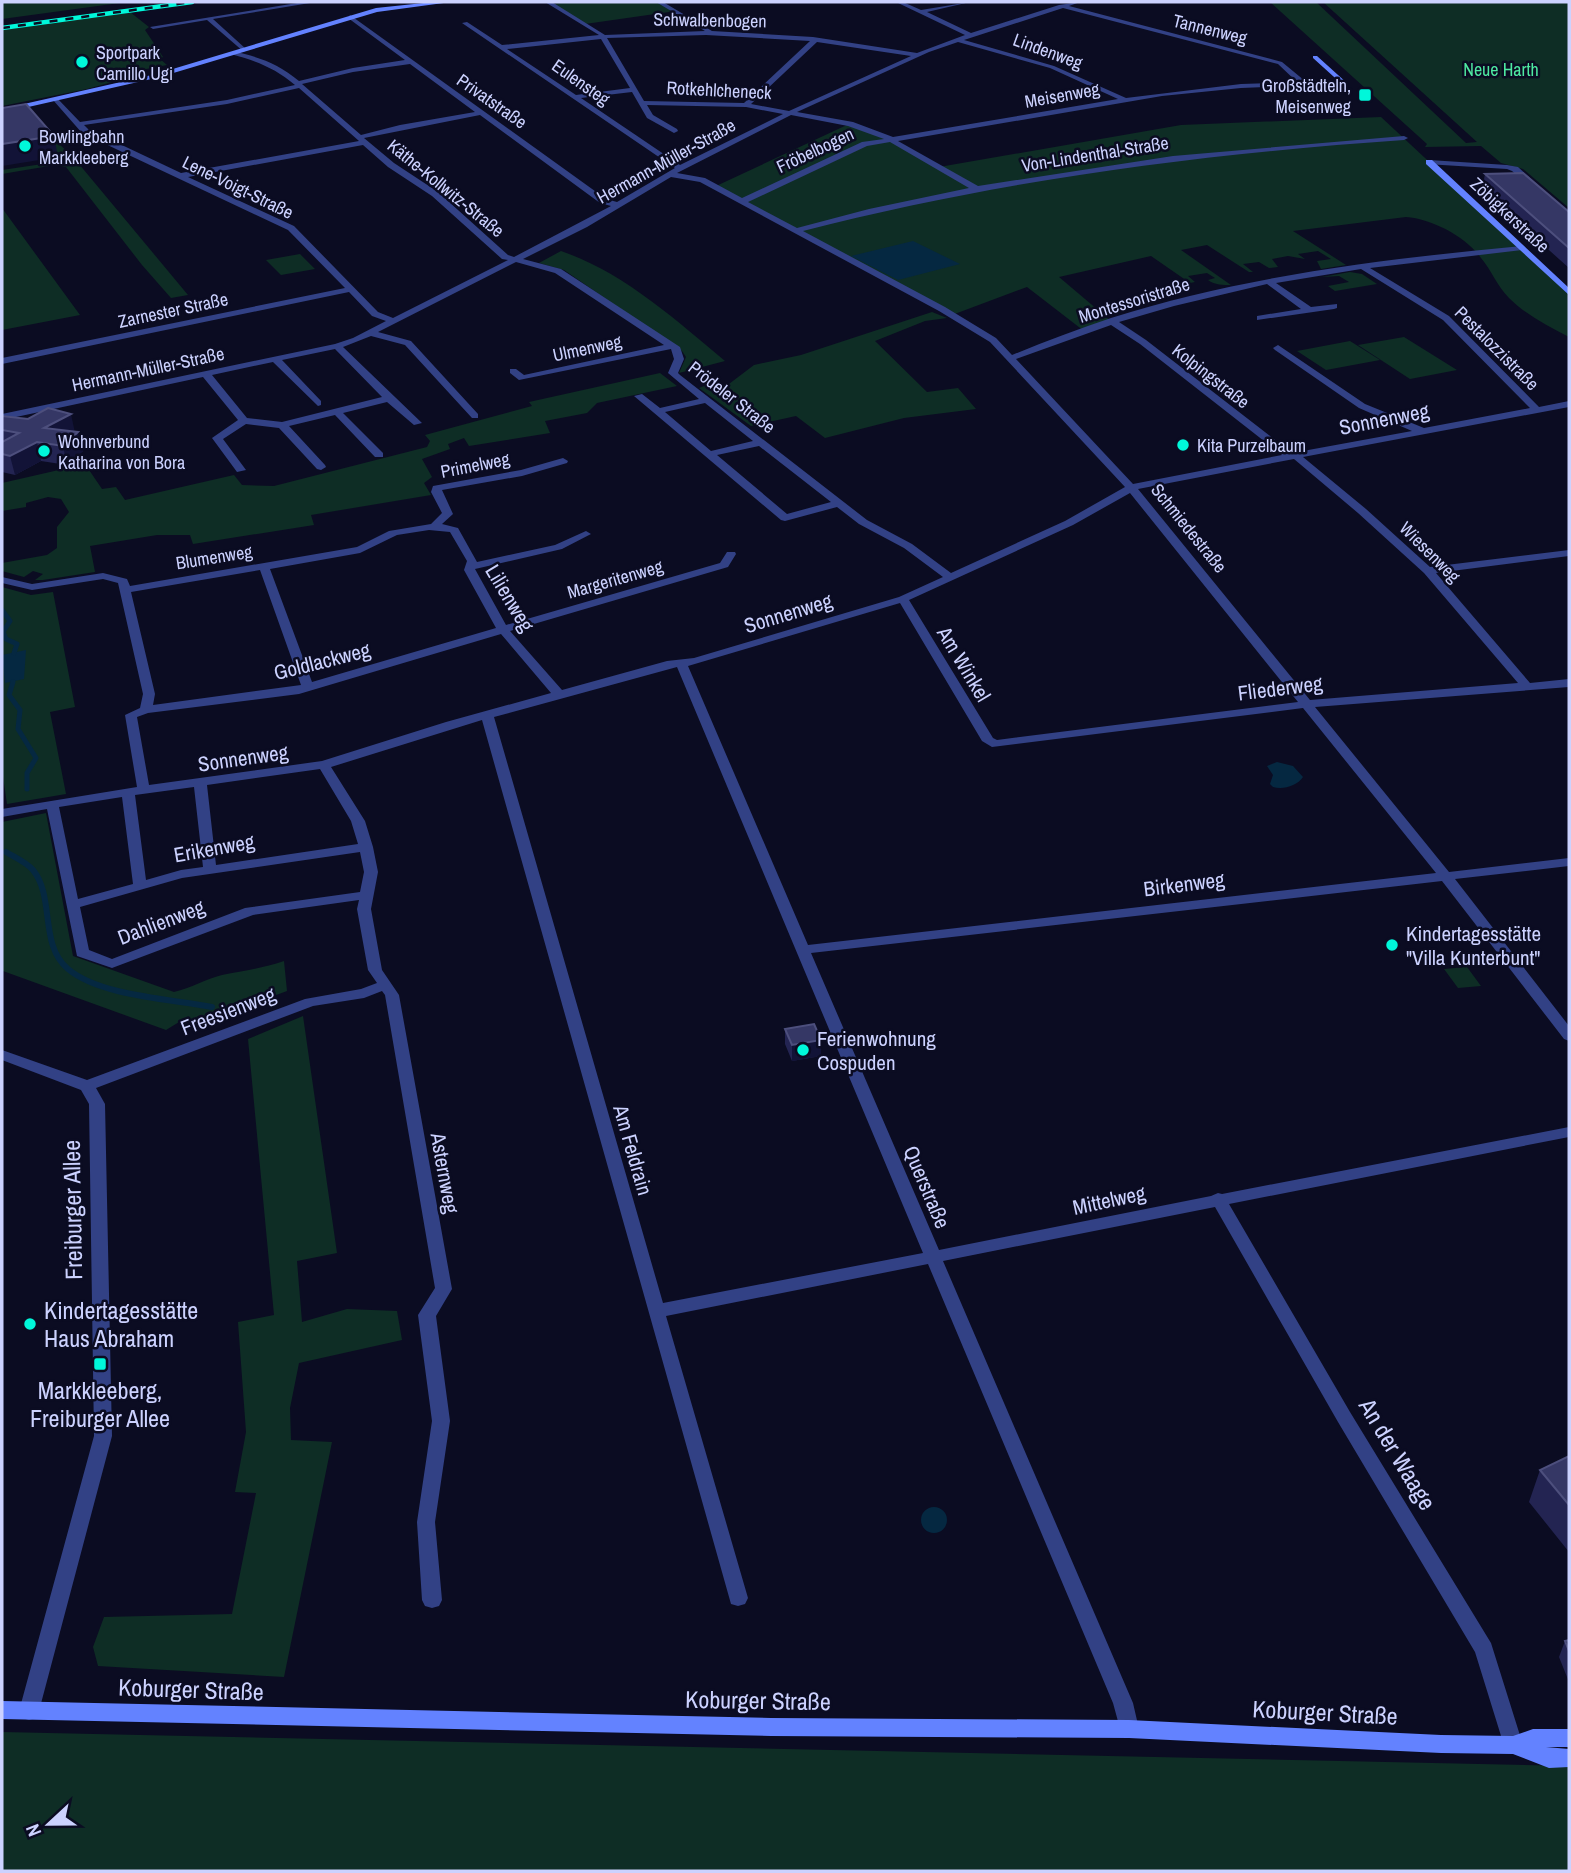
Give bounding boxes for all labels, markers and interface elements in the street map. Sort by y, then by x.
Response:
street label: Schwalbenbogen [653,7,767,33]
street label: Tannenweg [1170,8,1251,50]
street label: Lindenweg [1010,27,1087,75]
place label: Sportpark Camillo Ugi [96,40,173,86]
street label: Eulensteg [547,53,616,112]
marker: Sportpark Camillo Ugi [74,54,90,70]
park label: Neue Harth [1463,57,1539,82]
street label: Privatstraße [452,68,532,134]
place label: Großstädteln, Meisenweg [1262,73,1352,119]
street label: Rotkehlcheneck [666,75,773,105]
street label: Meisenweg [1023,76,1102,114]
marker: Großstädteln, Meisenweg [1357,87,1373,103]
street label: Hermann-Müller-Straße [592,112,740,210]
street label: Fröbelbogen [772,121,858,179]
place label: Bowlingbahn Markkleeberg [39,124,129,170]
street label: Von-Lindenthal-Straße [1020,130,1170,178]
street label: Käthe-Kollwitz-Straße [382,133,510,243]
marker: Bowlingbahn Markkleeberg [17,138,33,154]
street label: Lene-Voigt-Straße [178,149,298,225]
street label: Zöbigkerstraße [1465,172,1555,258]
street label: Montessoristraße [1075,271,1193,329]
street label: Zarnester Straße [116,286,230,334]
street label: Pestalozzistraße [1449,300,1545,396]
street label: Ulmenweg [550,328,624,367]
street label: Kolpingstraße [1167,338,1255,414]
street label: Hermann-Müller-Straße [70,341,226,397]
street label: Prödeler Straße [683,355,781,439]
street label: Sonnenweg [1337,396,1432,442]
place label: Wohnverbund Katharina von Bora [58,429,185,475]
place label: Kita Purzelbaum [1197,433,1306,458]
marker: Kita Purzelbaum [1175,437,1191,453]
marker: Wohnverbund Katharina von Bora [36,443,52,459]
street label: Primelweg [438,446,512,484]
street label: Schmiedestraße [1145,478,1233,578]
street label: Wiesenweg [1394,516,1467,589]
street label: Blumenweg [174,538,255,575]
street label: Margeritenweg [564,553,667,605]
street label: Lilienweg [479,559,542,637]
street label: Sonnenweg [740,586,836,640]
street label: Am Winkel [930,620,998,707]
street label: Goldlackweg [271,635,374,687]
street label: Fliederweg [1236,668,1324,708]
street label: Sonnenweg [196,737,290,779]
street label: Erikenweg [171,827,257,869]
street label: Birkenweg [1142,865,1227,903]
street label: Dahlienweg [113,892,209,952]
place label: Kindertagesstätte "Villa Kunterbunt" [1406,919,1541,972]
marker: Kindertagesstätte "Villa Kunterbunt" [1384,937,1400,953]
street label: Freesienweg [176,979,280,1042]
place label: Ferienwohnung Cospuden [817,1024,936,1077]
marker: Ferienwohnung Cospuden [795,1042,811,1058]
street label: Am Feldrain [606,1100,660,1199]
street label: Asternweg [423,1129,466,1216]
street label: Freiburger Allee [55,1140,89,1280]
street label: Querstraße [897,1141,957,1233]
street label: Mittelweg [1070,1178,1148,1222]
place label: Kindertagesstätte Haus Abraham [44,1294,198,1354]
marker: Kindertagesstätte Haus Abraham [22,1316,38,1332]
marker: Markkleeberg, Freiburger Allee [92,1356,108,1372]
place label: Markkleeberg, Freiburger Allee [30,1374,170,1434]
street label: An der Waage [1352,1391,1444,1516]
street label: Koburger Straße [118,1670,264,1708]
street label: Koburger Straße [685,1683,831,1717]
street label: Koburger Straße [1252,1692,1398,1732]
north arrow [14,1789,84,1859]
text: N [19,1820,47,1840]

